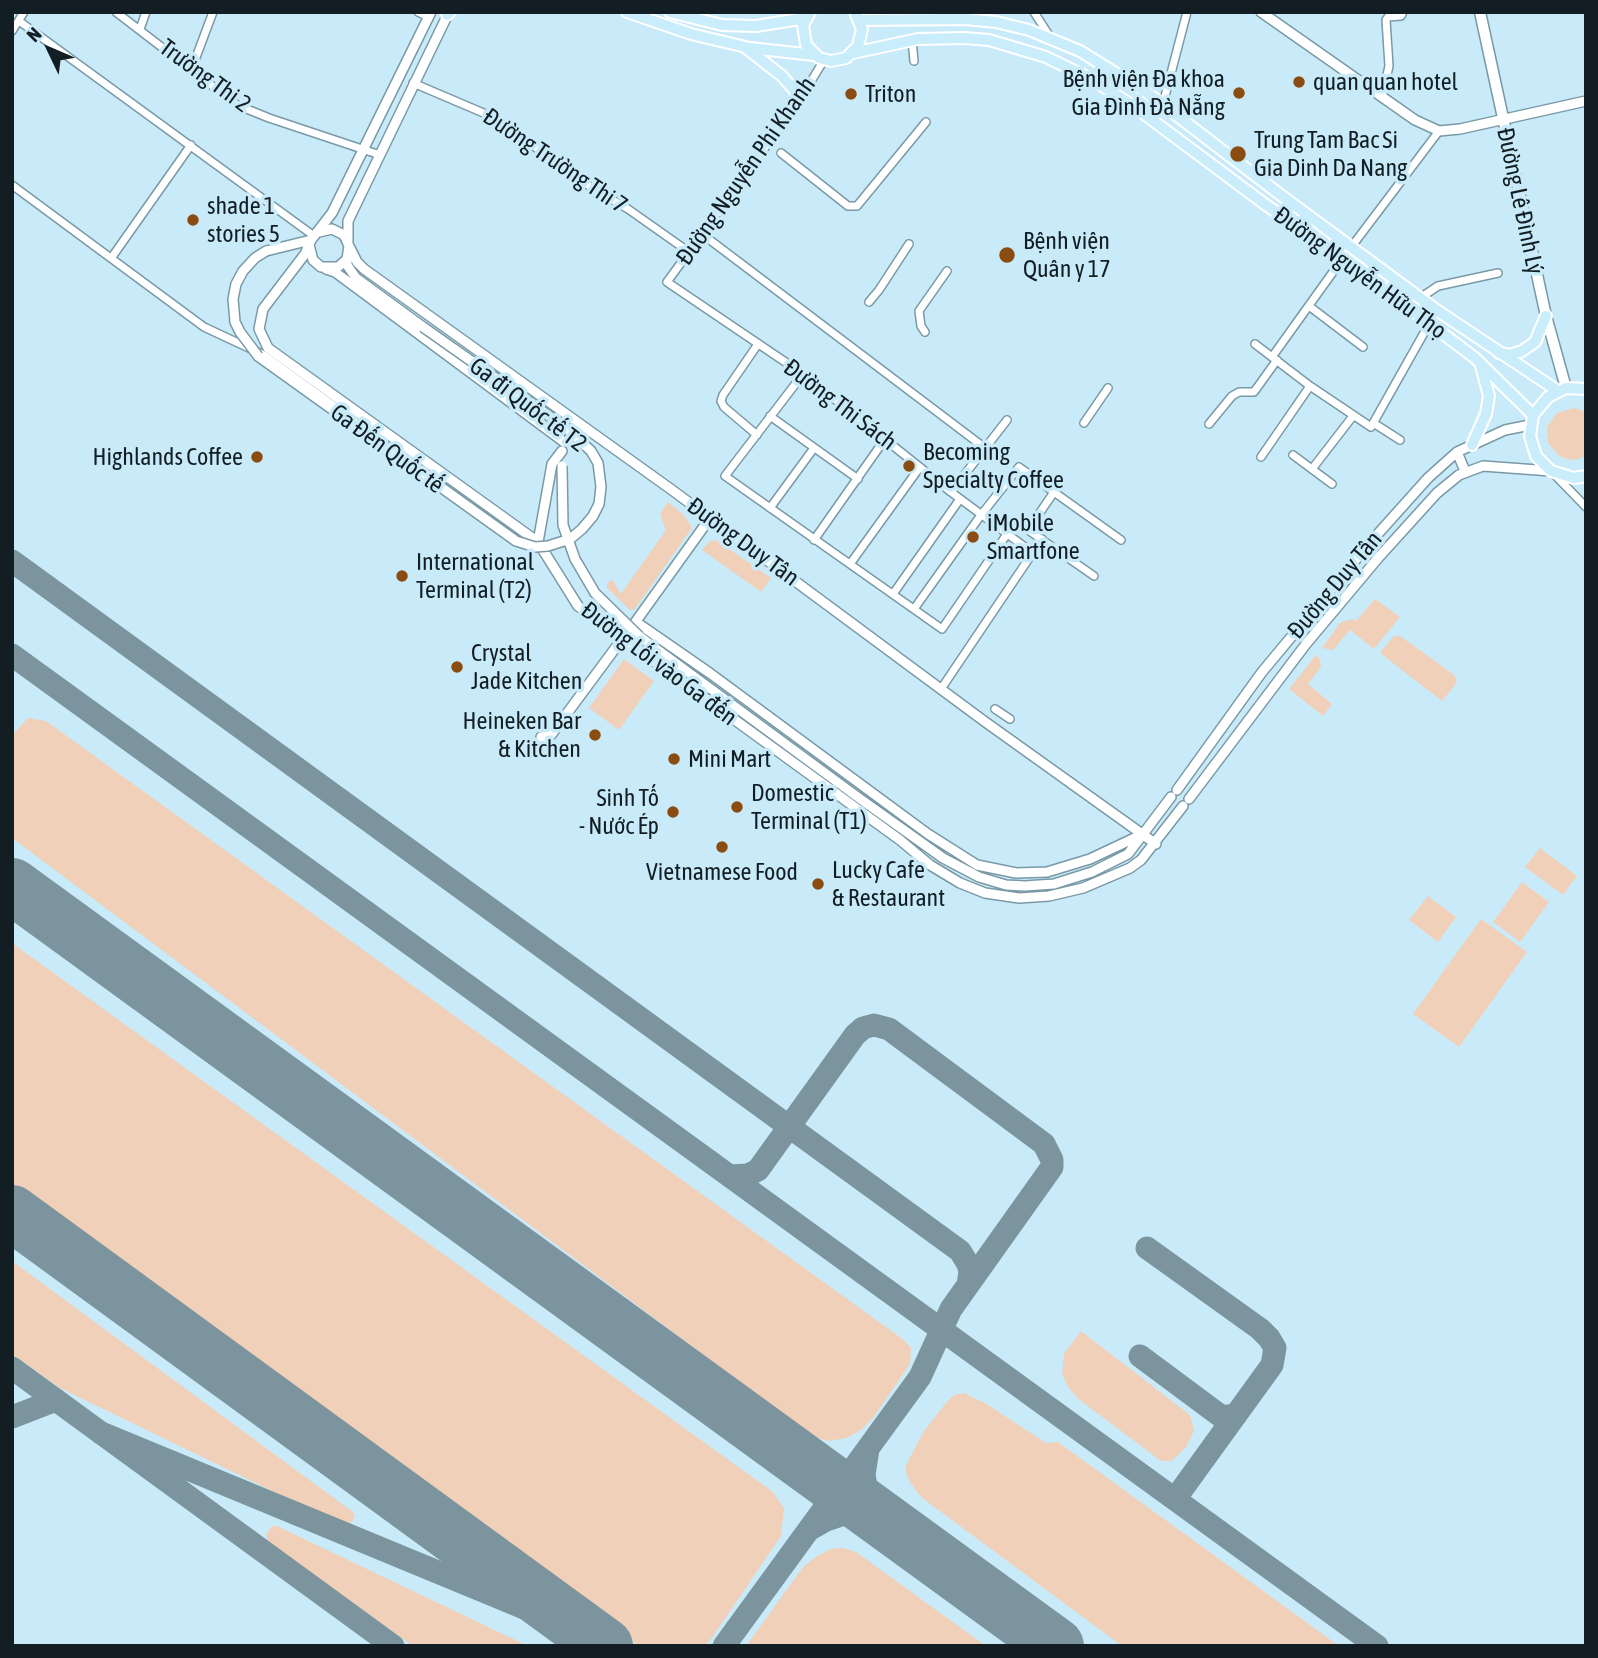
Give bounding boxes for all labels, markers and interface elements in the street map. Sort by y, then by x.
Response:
north arrow [14,14,84,84]
text: N [22,23,46,46]
street label: Trường Thi 2 [154,33,256,119]
place label: Bệnh viện Đa khoa Gia Đình Đà Nẵng [1062,65,1225,121]
place label: quan quan hotel [1313,68,1458,96]
street label: Đường Nguyễn Phi Khanh [670,71,822,271]
marker: quan quan hotel [1291,74,1307,90]
place label: Triton [865,80,916,108]
marker: Bệnh viện Đa khoa Gia Đình Đà Nẵng [1231,85,1247,101]
marker: Triton [843,86,859,102]
street label: Đường Trường Thi 7 [477,102,633,220]
street label: Đường Lê Đình Lý [1490,125,1550,277]
place label: Trung Tam Bac Si Gia Dinh Da Nang [1254,126,1407,182]
marker: Trung Tam Bac Si Gia Dinh Da Nang [1228,144,1248,164]
place label: shade 1 stories 5 [207,192,280,248]
street label: Đường Nguyễn Hữu Thọ [1268,201,1452,345]
marker: shade 1 stories 5 [185,212,201,228]
place label: Bệnh viện Quân y 17 [1023,227,1110,283]
marker: Bệnh viện Quân y 17 [997,245,1017,265]
street label: Ga đi Quốc tế T2 [464,352,592,458]
street label: Đường Thi Sách [778,353,902,457]
street label: Ga Đến Quốc tế [325,398,449,500]
place label: Becoming Specialty Coffee [923,438,1064,494]
place label: Highlands Coffee [93,443,243,471]
marker: Highlands Coffee [249,449,265,465]
marker: Becoming Specialty Coffee [901,458,917,474]
street label: Đường Duy Tân [681,492,805,592]
place label: iMobile Smartfone [987,509,1080,565]
street label: Đường Duy Tân [1282,525,1388,645]
marker: iMobile Smartfone [965,529,981,545]
place label: International Terminal (T2) [416,548,534,604]
marker: International Terminal (T2) [394,568,410,584]
street label: Đường Lối vào Ga đến [575,596,743,732]
place label: Crystal Jade Kitchen [471,639,582,695]
marker: Crystal Jade Kitchen [449,659,465,675]
place label: Heineken Bar & Kitchen [463,707,581,763]
marker: Heineken Bar & Kitchen [587,727,603,743]
place label: Mini Mart [688,745,771,773]
marker: Mini Mart [666,751,682,767]
place label: Domestic Terminal (T1) [751,779,867,835]
place label: Sinh Tố - Nước Ép [579,784,659,840]
marker: Domestic Terminal (T1) [729,799,745,815]
marker: Sinh Tố - Nước Ép [665,804,681,820]
marker: Vietnamese Food [714,839,730,855]
place label: Lucky Cafe & Restaurant [832,856,945,912]
place label: Vietnamese Food [646,858,798,886]
marker: Lucky Cafe & Restaurant [810,876,826,892]

